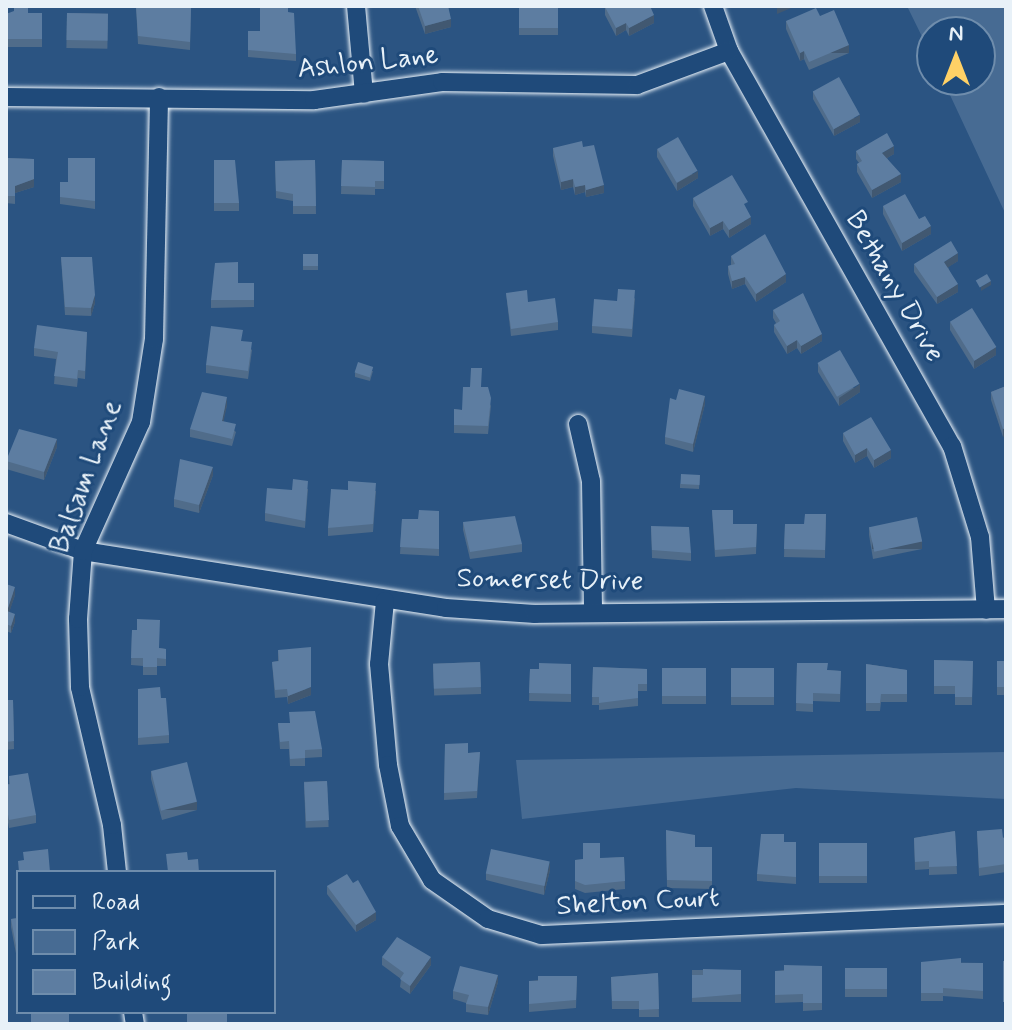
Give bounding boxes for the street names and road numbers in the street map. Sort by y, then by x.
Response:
street label: Ashlon Lane [295,39,441,87]
street label: Bethany Drive [838,206,950,368]
street label: Balsam Lane [45,399,129,555]
street label: Somerset Drive [458,563,642,599]
street label: Shelton Court [554,882,722,924]

